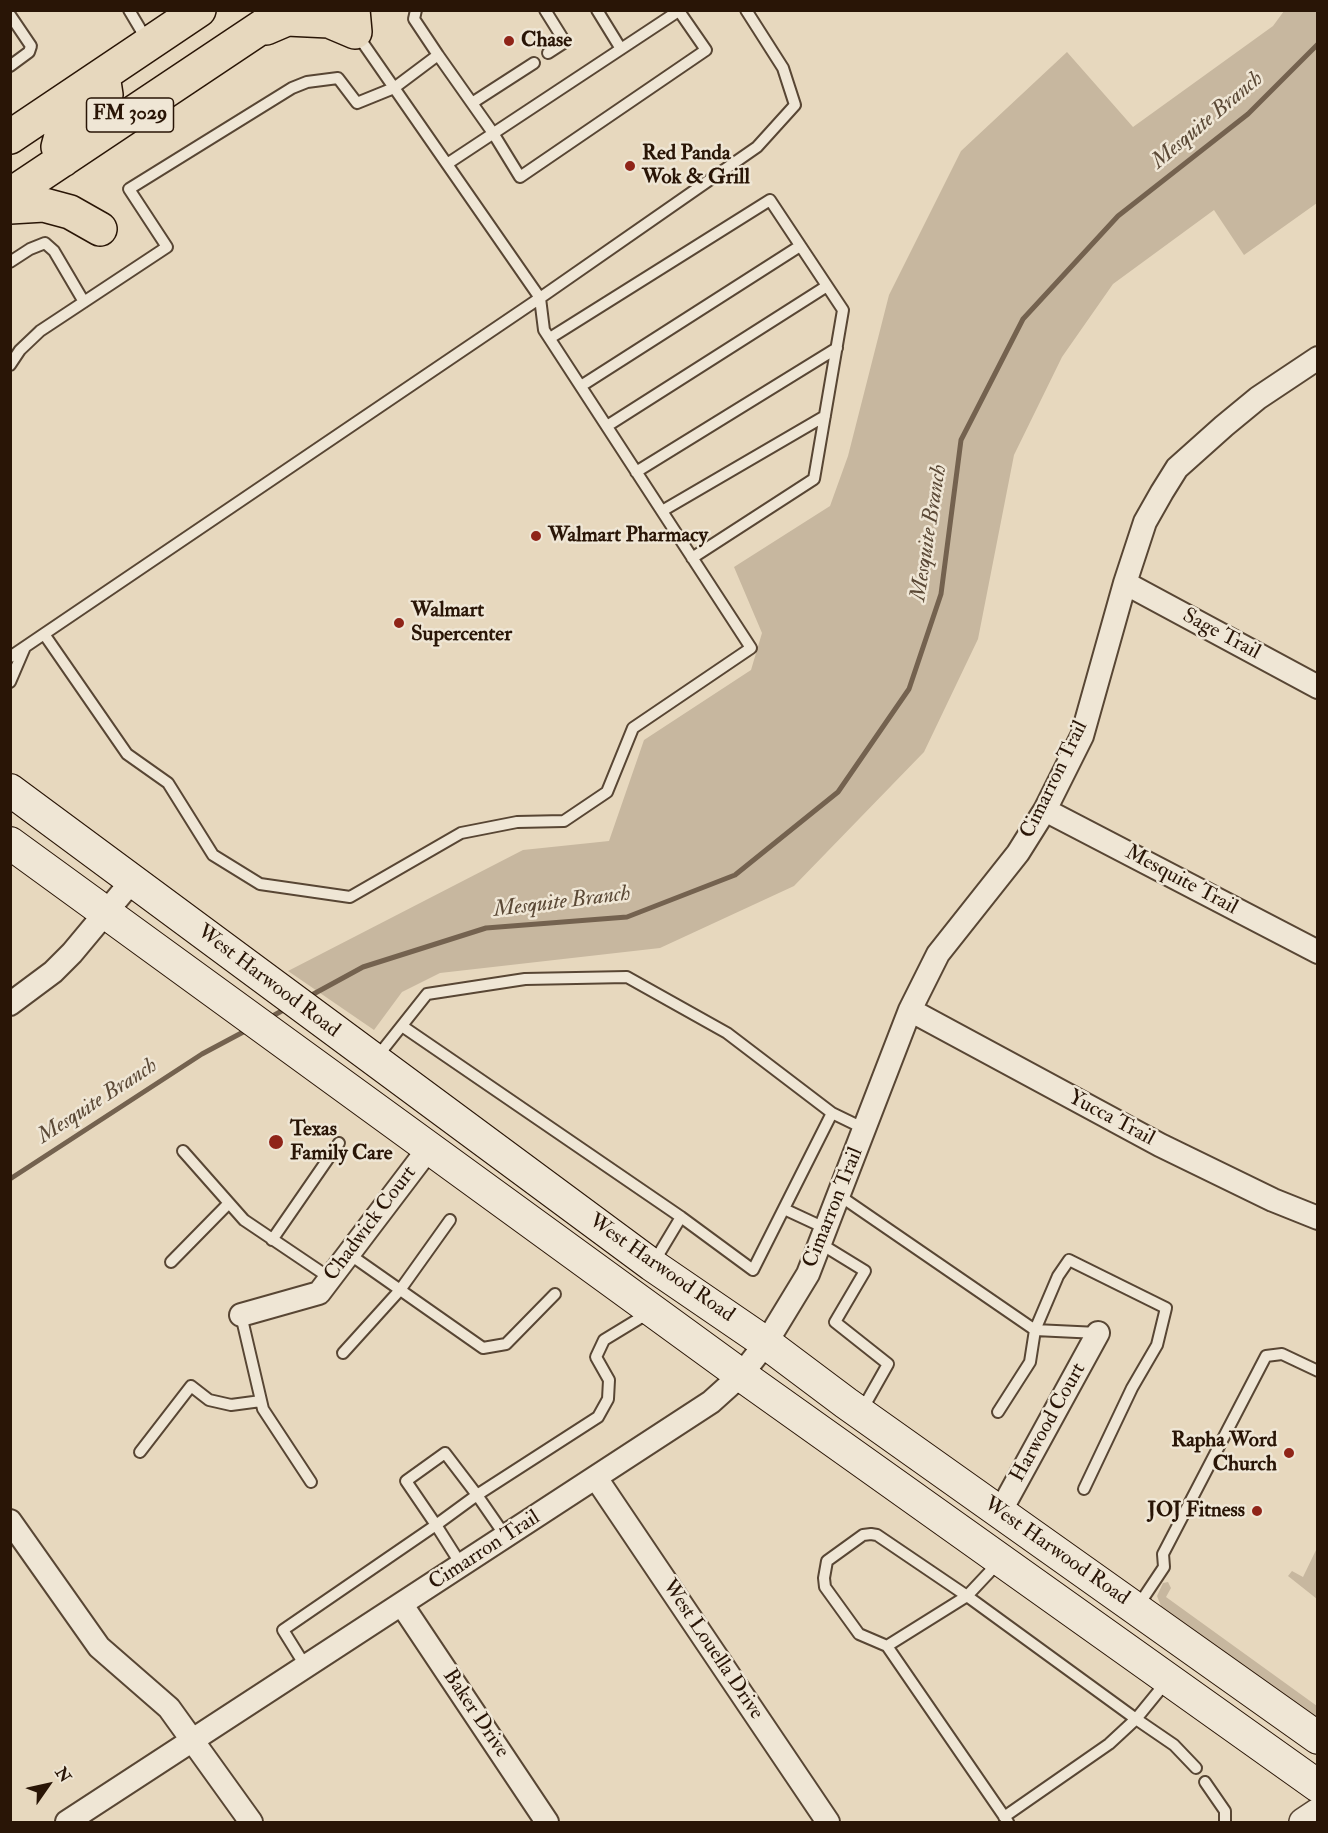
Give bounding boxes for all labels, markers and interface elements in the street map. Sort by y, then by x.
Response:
place label: Chase [521,28,572,54]
marker: Chase [502,34,516,48]
water label: Mesquite Branch [1147,67,1269,175]
road number: FM 3029 [86,98,174,132]
place label: Red Panda Wok & Grill [642,141,750,191]
marker: Red Panda Wok & Grill [623,159,637,173]
water label: Mesquite Branch [906,463,954,603]
place label: Walmart Pharmacy [548,523,708,549]
marker: Walmart Pharmacy [529,529,543,543]
place label: Walmart Supercenter [411,598,512,648]
street label: Sage Trail [1178,604,1264,666]
marker: Walmart Supercenter [392,616,406,630]
street label: Cimarron Trail [1016,717,1094,843]
street label: Mesquite Trail [1120,841,1242,921]
water label: Mesquite Branch [492,881,632,925]
street label: West Harwood Road [192,920,344,1044]
water label: Mesquite Branch [33,1053,163,1151]
street label: Yucca Trail [1063,1086,1159,1152]
place label: Texas Family Care [290,1117,393,1167]
marker: Texas Family Care [267,1133,285,1151]
street label: Cimarron Trail [798,1144,870,1272]
street label: Chadwick Court [320,1161,422,1287]
street label: West Harwood Road [583,1209,739,1329]
street label: Harwood Court [1006,1359,1092,1487]
place label: Rapha Word Church [1171,1428,1277,1478]
marker: Rapha Word Church [1282,1446,1296,1460]
street label: West Harwood Road [978,1492,1134,1612]
place label: JOJ Fitness [1148,1498,1245,1524]
marker: JOJ Fitness [1250,1504,1264,1518]
street label: Cimarron Trail [425,1506,545,1596]
street label: West Louella Drive [656,1575,768,1725]
street label: Baker Drive [436,1665,514,1763]
north arrow [18,1755,78,1815]
text: N [51,1763,75,1786]

